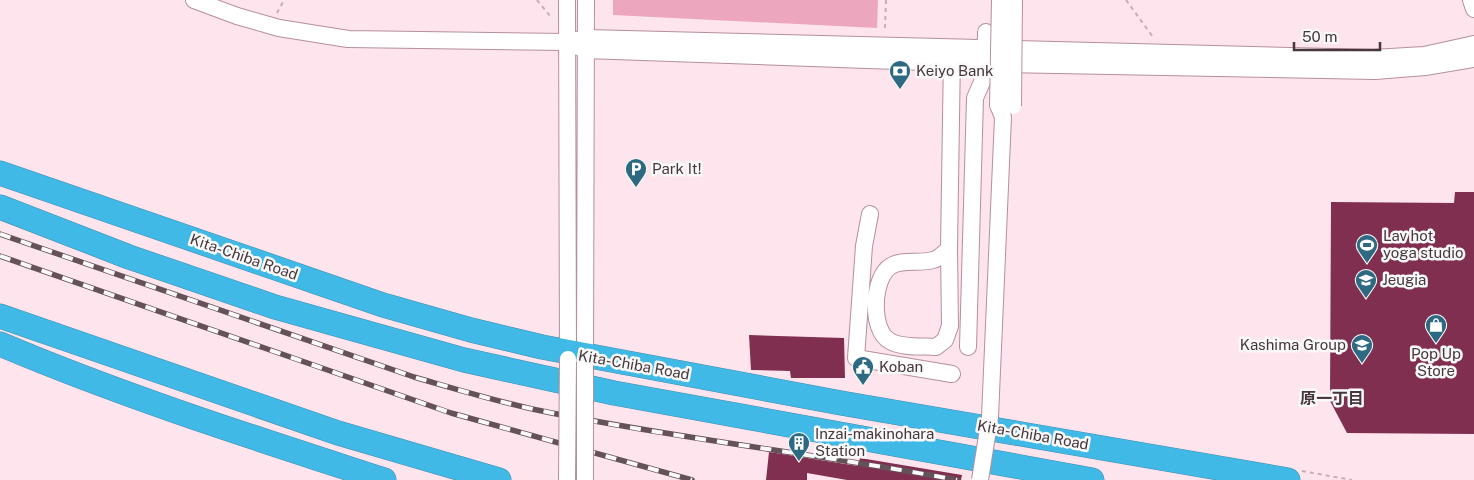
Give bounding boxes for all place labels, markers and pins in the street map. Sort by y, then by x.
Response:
bank icon: Keiyo Bank [888,59,912,90]
place label: Keiyo Bank [916,62,993,79]
parking icon: Park It! [624,157,648,188]
place label: Park It! [652,160,701,177]
place label: Lav hot yoga studio [1383,227,1463,261]
sports icon: Lav hot yoga studio [1355,233,1379,264]
school or university icon: Jeugia [1354,268,1378,299]
place label: Jeugia [1382,271,1426,288]
shop icon: Pop Up Store [1424,313,1448,344]
school or university icon: Kashima Group [1350,333,1374,364]
place label: Kashima Group [1240,336,1346,353]
place label: Pop Up Store [1411,345,1461,379]
public building icon: Koban [851,355,875,386]
place label: Koban [879,358,923,375]
place label: Inzai-makinohara Station [815,425,934,459]
building icon: Inzai-makinohara Station [787,431,811,462]

